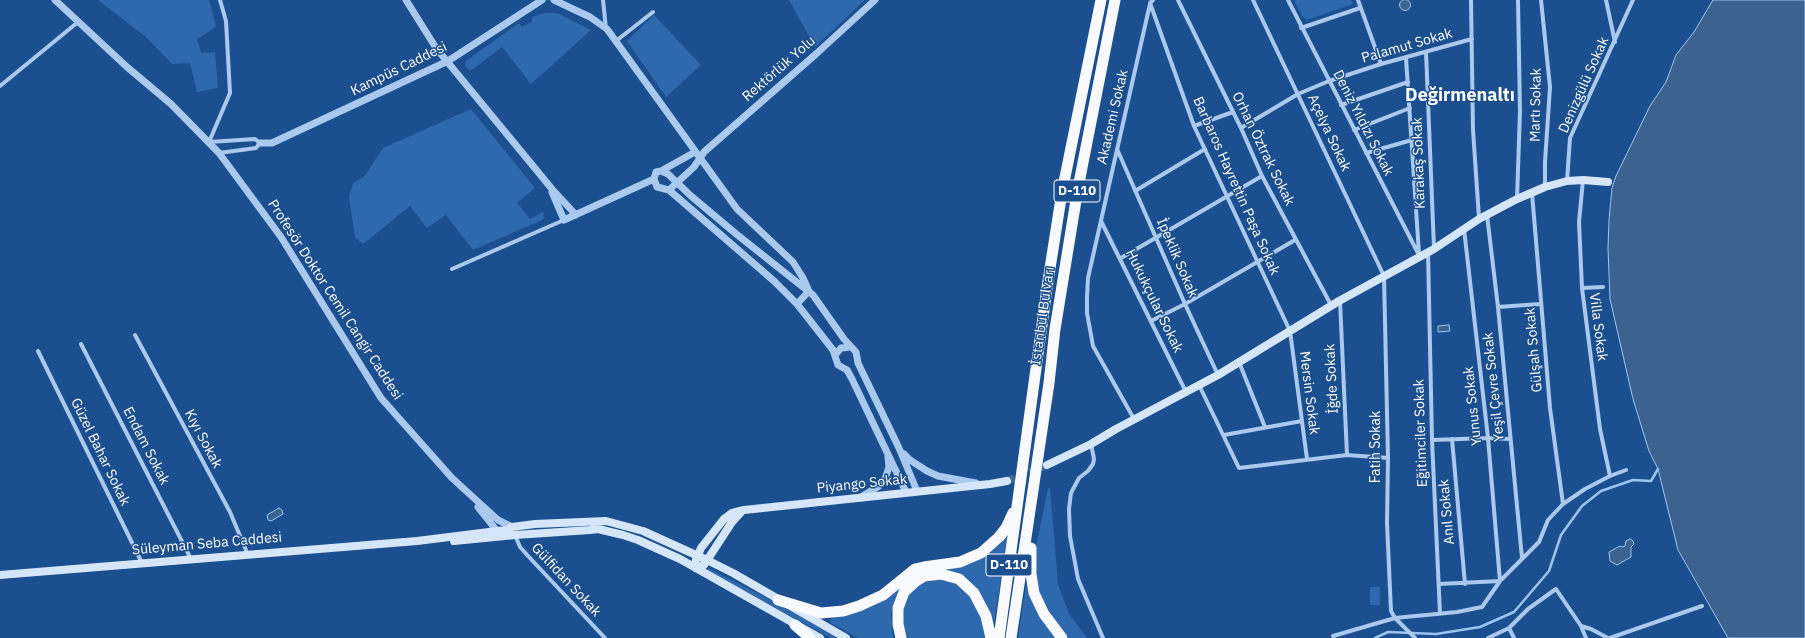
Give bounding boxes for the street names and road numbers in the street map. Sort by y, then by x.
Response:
street label: Palamut Sokak [1360,25,1454,67]
street label: Rektörlük Yolu [739,33,819,105]
street label: Denizgülü Sokak [1555,34,1613,136]
street label: Kampüs Caddesi [348,38,450,100]
street label: Deniz Yıldızı Sokak [1329,67,1397,179]
street label: Akademi Sokak [1094,68,1132,166]
street label: Martı Sokak [1527,68,1545,142]
street label: Orhan Öztrak Sokak [1228,89,1298,209]
street label: Açelya Sokak [1304,92,1354,174]
street label: Barbaros Hayrettin Paşa Sokak [1189,94,1283,278]
street label: Karakaş Sokak [1409,117,1429,209]
road number: D-110 [1054,180,1100,202]
street label: Profesör Doktor Cemil Cangir Caddesi [264,197,406,403]
street label: İpeklik Sokak [1153,216,1201,300]
street label: Hukukçular Sokak [1122,247,1186,355]
street label: İstanbul Bulvarı [1028,266,1058,366]
street label: Villa Sokak [1585,292,1611,362]
street label: Gülşah Sokak [1522,307,1546,393]
street label: Yeşil Çevre Sokak [1480,331,1508,443]
street label: İğde Sokak [1322,344,1342,414]
street label: Mersin Sokak [1296,350,1322,436]
street label: Yunus Sokak [1460,365,1486,447]
street label: Eğitimciler Sokak [1411,379,1431,487]
street label: Güzel Bahar Sokak [67,396,133,508]
street label: Endam Sokak [119,404,173,488]
street label: Kıyı Sokak [181,407,225,471]
street label: Fatih Sokak [1368,411,1384,483]
street label: Piyango Sokak [816,471,908,497]
street label: Anıl Sokak [1436,479,1458,545]
street label: Süleyman Seba Caddesi [131,529,283,559]
street label: Gülfidan Sokak [528,540,604,620]
road number: D-110 [986,554,1032,576]

